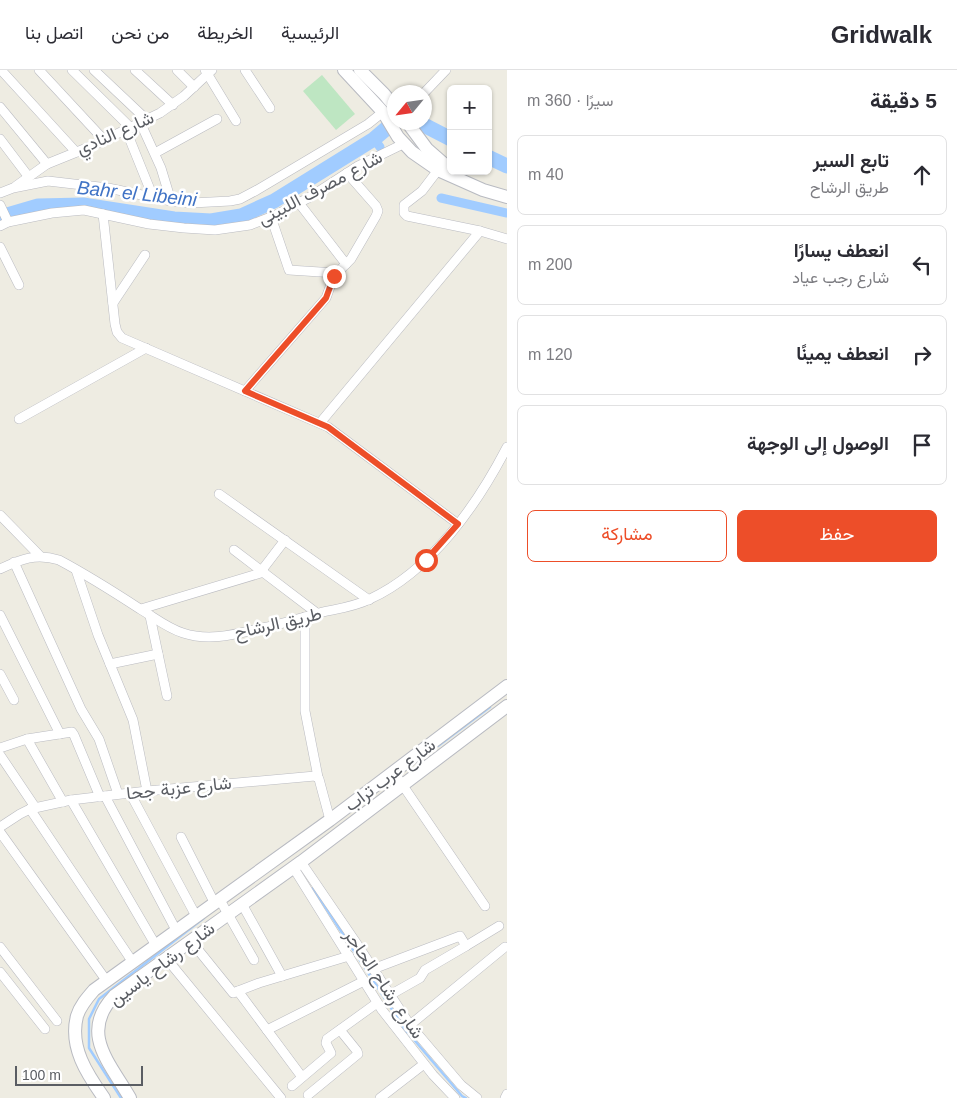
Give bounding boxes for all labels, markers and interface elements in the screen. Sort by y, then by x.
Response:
text: Gridwalk [831,21,932,48]
text: اتصل بنا [25,23,83,43]
text: من نحن [111,23,169,43]
text: الخريطة [197,23,253,43]
text: الرئيسية [281,23,339,43]
north arrow [387,85,432,130]
map controls [447,85,492,175]
button: + [447,85,492,130]
text: 5 دقيقة [870,89,937,112]
text: سيرًا · 360 m [527,92,613,109]
street label: شارع النادي [73,107,159,164]
button: − [447,130,492,175]
street label: شارع مصرف اللبينى [254,147,387,231]
text: تابع السير [813,150,889,171]
icon: ahead [908,161,936,189]
text: 40 m [528,166,564,183]
water label: Bahr el Libeini [76,177,199,210]
text: طريق الرشاح [810,179,889,196]
text: انعطف يسارًا [794,240,889,261]
icon: left [908,251,936,279]
text: 200 m [528,256,572,273]
route end [323,265,346,288]
text: شارع رجب عياد [792,269,889,286]
icon: right [908,341,936,369]
text: انعطف يمينًا [796,343,889,364]
text: 120 m [528,346,572,363]
icon: arrive [908,431,936,459]
text: الوصول إلى الوجهة [747,433,889,454]
button: مشاركة [527,510,727,562]
button: حفظ [737,510,937,562]
route start [415,549,438,572]
street label: طريق الرشاح [232,603,324,645]
street label: شارع عرب تراب [341,735,440,817]
street label: شارع عزبة جحا [125,773,233,805]
street label: شارع رشاح ياسين [105,918,220,1012]
street label: شارع رشاح الحاجر [338,925,428,1043]
scale bar [15,1063,142,1086]
text: 100 m [22,1067,61,1083]

